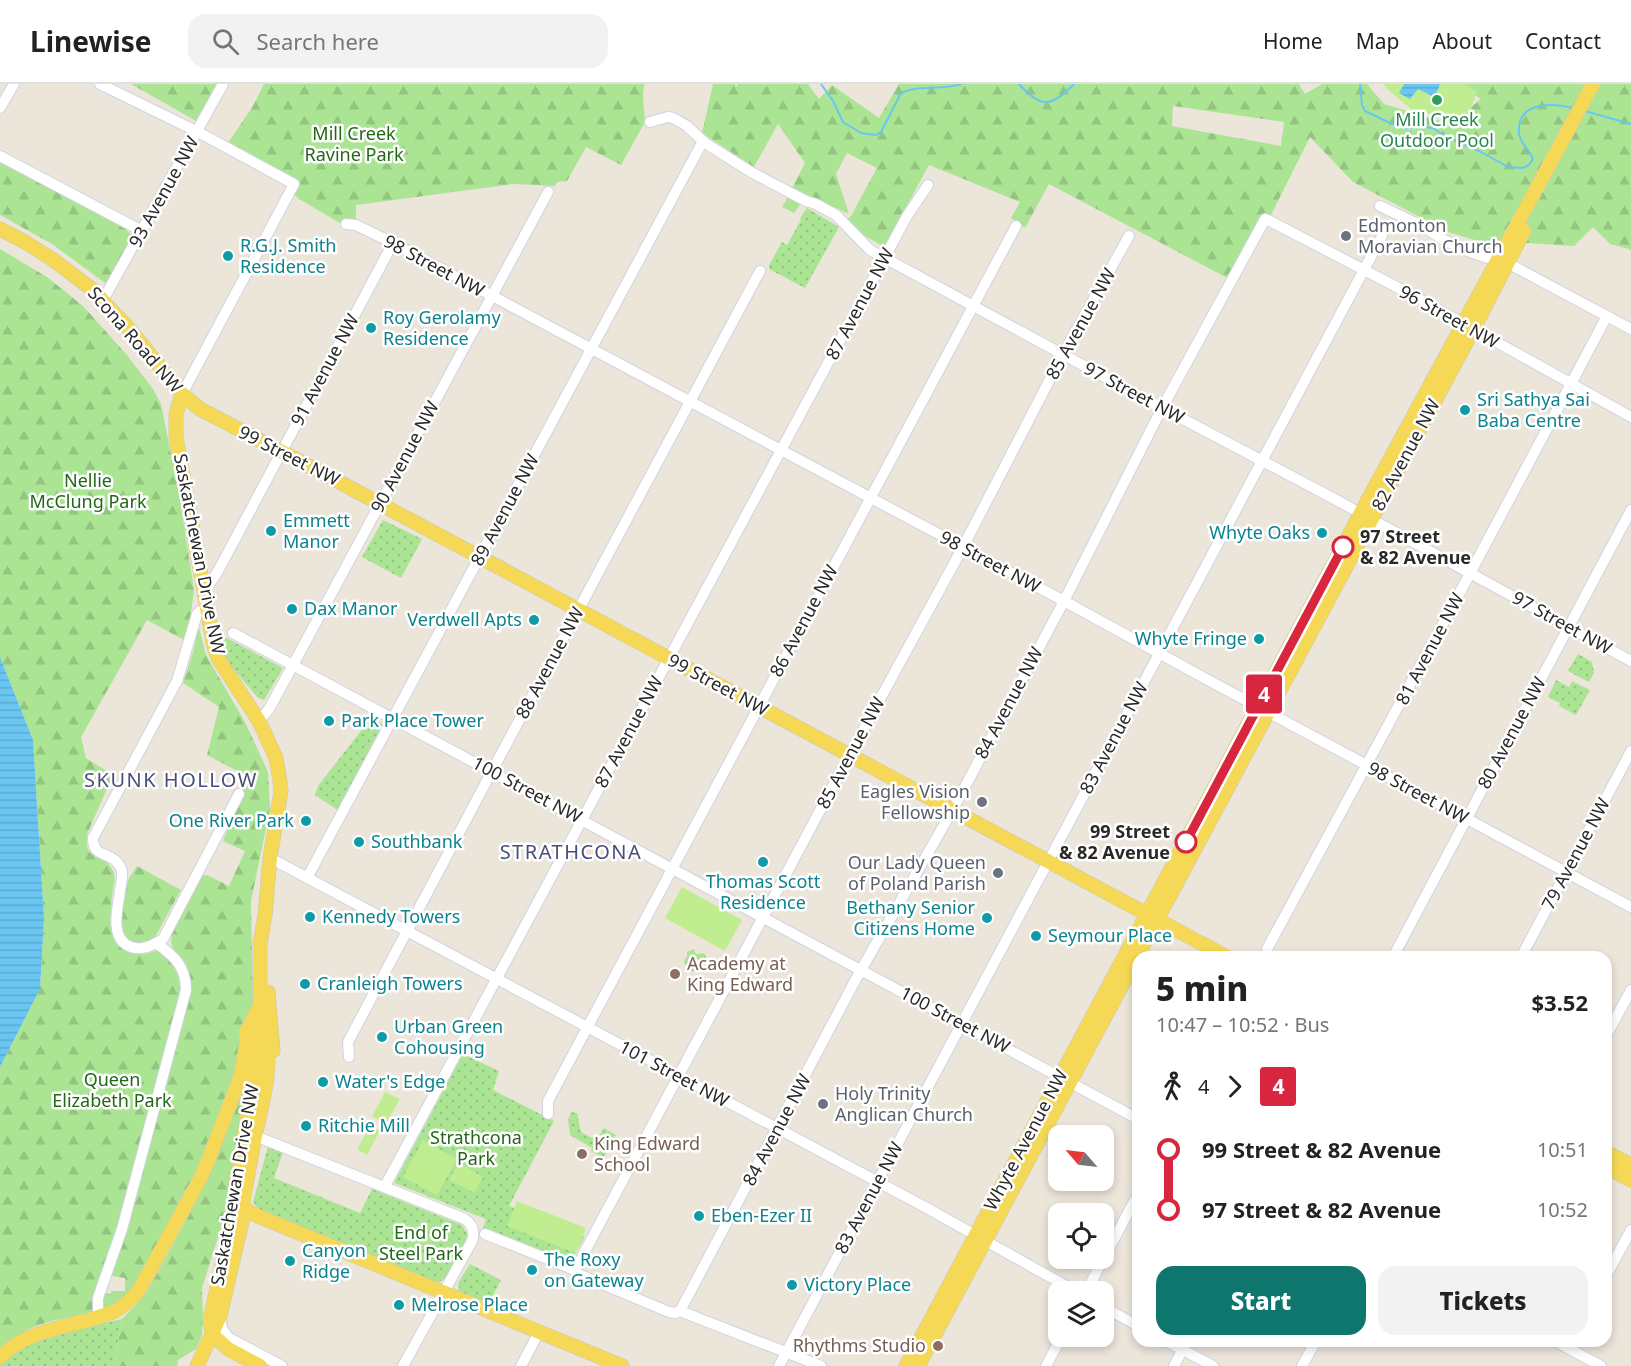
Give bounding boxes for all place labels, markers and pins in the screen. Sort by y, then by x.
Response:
marker: Mill Creek Outdoor Pool [1430,93,1444,107]
place label: Mill Creek Outdoor Pool [1380,107,1494,152]
place label: Edmonton Moravian Church [1358,213,1503,258]
marker: Edmonton Moravian Church [1339,229,1353,243]
place label: R.G.J. Smith Residence [240,233,336,278]
marker: R.G.J. Smith Residence [221,249,235,263]
place label: Roy Gerolamy Residence [383,305,501,350]
marker: Roy Gerolamy Residence [364,321,378,335]
place label: Sri Sathya Sai Baba Centre [1477,387,1590,432]
marker: Sri Sathya Sai Baba Centre [1458,403,1472,417]
place label: Emmett Manor [283,508,350,553]
place label: Whyte Oaks [1209,520,1310,544]
marker: Emmett Manor [264,524,278,538]
place label: 97 Street & 82 Avenue [1360,524,1471,569]
marker: Whyte Oaks [1315,526,1329,540]
marker: 97 Street & 82 Avenue [1332,536,1354,558]
place label: Dax Manor [304,596,398,620]
marker: Dax Manor [285,602,299,616]
place label: Verdwell Apts [407,607,522,631]
marker: Verdwell Apts [527,613,541,627]
place label: Whyte Fringe [1135,626,1247,650]
marker: Whyte Fringe [1252,632,1266,646]
place label: Park Place Tower [341,708,484,732]
marker: Park Place Tower [322,714,336,728]
place label: Eagles Vision Fellowship [860,779,970,824]
marker: Eagles Vision Fellowship [975,795,989,809]
place label: One River Park [169,808,294,832]
marker: One River Park [299,814,313,828]
place label: 99 Street & 82 Avenue [1059,819,1170,864]
place label: Southbank [371,829,463,853]
marker: 99 Street & 82 Avenue [1175,831,1197,853]
marker: Southbank [352,835,366,849]
place label: Our Lady Queen of Poland Parish [848,850,986,895]
marker: Thomas Scott Residence [756,855,770,869]
marker: Our Lady Queen of Poland Parish [991,866,1005,880]
place label: Thomas Scott Residence [706,869,821,914]
place label: Bethany Senior Citizens Home [846,895,976,940]
place label: Kennedy Towers [322,904,460,928]
marker: Kennedy Towers [303,910,317,924]
marker: Bethany Senior Citizens Home [980,911,994,925]
place label: Seymour Place [1048,923,1172,947]
marker: Seymour Place [1029,929,1043,943]
place label: Academy at King Edward [687,951,793,996]
marker: Academy at King Edward [668,967,682,981]
place label: Cranleigh Towers [317,971,463,995]
marker: Cranleigh Towers [298,977,312,991]
place label: Urban Green Cohousing [394,1014,503,1059]
marker: Urban Green Cohousing [375,1030,389,1044]
place label: Water's Edge [335,1069,445,1093]
marker: Water's Edge [316,1075,330,1089]
place label: Holy Trinity Anglican Church [835,1081,973,1126]
marker: Holy Trinity Anglican Church [816,1097,830,1111]
place label: Ritchie Mill [318,1113,410,1137]
marker: Ritchie Mill [299,1119,313,1133]
place label: King Edward School [594,1131,700,1176]
marker: King Edward School [575,1147,589,1161]
place label: Eben-Ezer II [711,1203,812,1227]
marker: Eben-Ezer II [692,1209,706,1223]
place label: Canyon Ridge [302,1238,366,1283]
place label: The Roxy on Gateway [544,1247,644,1292]
marker: Canyon Ridge [283,1254,297,1268]
marker: The Roxy on Gateway [525,1263,539,1277]
place label: Victory Place [804,1272,911,1296]
marker: Victory Place [785,1278,799,1292]
place label: Melrose Place [411,1292,528,1316]
marker: Melrose Place [392,1298,406,1312]
place label: Rhythms Studio [793,1333,926,1357]
marker: Rhythms Studio [931,1339,945,1353]

